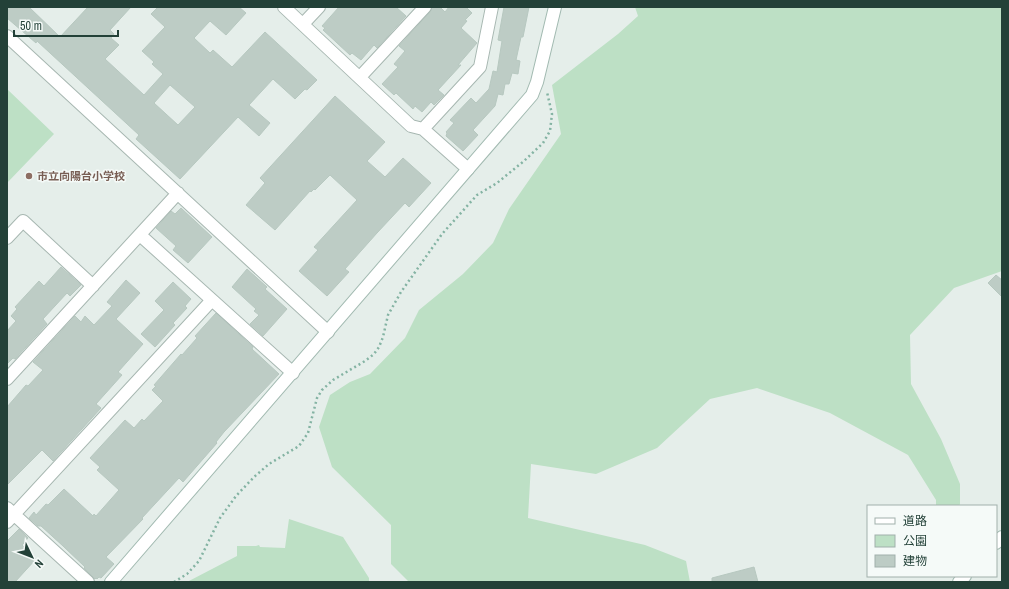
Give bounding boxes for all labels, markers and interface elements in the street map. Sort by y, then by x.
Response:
scale bar [14,12,118,38]
text: 50 m [20,18,42,34]
place label: 市立向陽台小学校 [37,169,125,183]
marker: 市立向陽台小学校 [24,171,34,181]
legend [867,505,997,577]
text: 道路 [903,513,927,529]
text: 公園 [903,533,927,549]
north arrow [12,537,52,577]
text: 建物 [903,553,927,569]
text: N [32,557,47,571]

